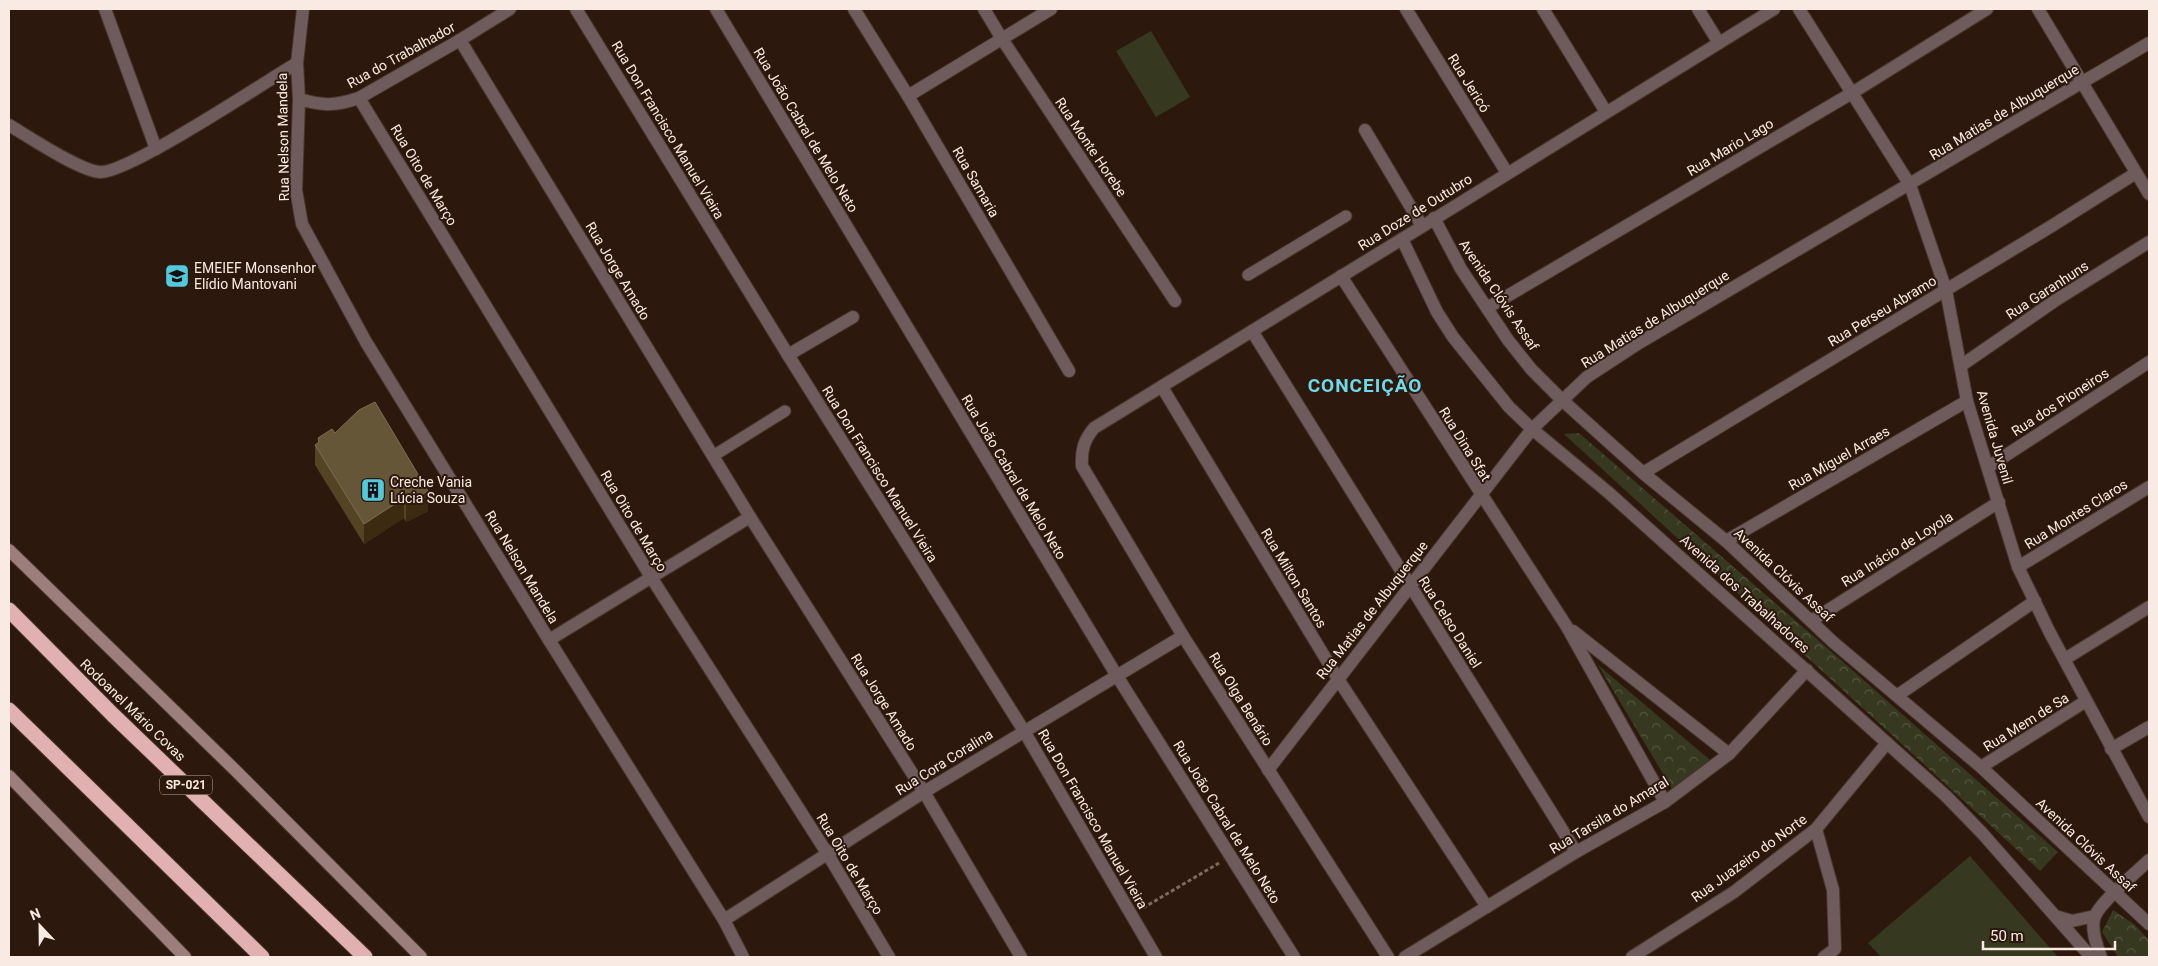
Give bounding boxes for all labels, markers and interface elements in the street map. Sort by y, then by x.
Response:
street label: Rua do Trabalhador [344,18,458,91]
street label: Rua Don Francisco Manuel Vieira [608,38,728,222]
street label: Rua João Cabral de Melo Neto [750,45,862,215]
street label: Rua Jericó [1445,51,1493,115]
street label: Rua Matias de Albuquerque [1926,61,2082,163]
street label: Rua Nelson Mandela [274,73,292,201]
street label: Rua Monte Horebe [1052,94,1130,200]
street label: Rua Mario Lago [1684,115,1776,179]
street label: Rua Oito de Março [388,122,460,228]
street label: Rua Samaria [949,144,1003,220]
street label: Rua Doze de Outubro [1355,170,1475,254]
street label: Rua Jorge Amado [582,219,654,323]
street label: Avenida Clóvis Assaf [1456,236,1542,354]
street label: Rua Garanhuns [2003,257,2091,323]
place label: EMEIEF Monsenhor Elídio Mantovani [194,260,316,292]
school or university icon: EMEIEF Monsenhor Elídio Mantovani [164,263,190,289]
street label: Rua Matias de Albuquerque [1578,267,1732,371]
street label: Rua Perseu Abramo [1825,272,1939,350]
street label: Rua dos Pioneiros [2008,365,2112,439]
district label: CONCEIÇÃO [1308,374,1422,397]
street label: Rua Don Francisco Manuel Vieira [819,383,941,565]
street label: Avenida Juvenil [1974,388,2016,486]
street label: Rua João Cabral de Melo Neto [958,392,1070,562]
street label: Rua Dina Sfat [1436,404,1494,484]
street label: Rua Miguel Arraes [1786,423,1892,493]
street label: Rua Oito de Março [598,468,670,574]
place label: Creche Vania Lúcia Souza [390,474,472,506]
street label: Rua Montes Claros [2022,476,2130,552]
building icon: Creche Vania Lúcia Souza [360,477,386,503]
street label: Rua Nelson Mandela [482,508,562,626]
street label: Rua Inácio de Loyola [1838,508,1956,590]
street label: Rua Milton Santos [1258,525,1330,631]
street label: Avenida Clóvis Assaf [1731,525,1837,625]
street label: Avenida dos Trabalhadores [1677,532,1813,656]
street label: Rua Matias de Albuquerque [1313,538,1431,682]
street label: Rua Celso Daniel [1415,573,1485,671]
street label: Rua Olga Benário [1206,649,1276,749]
street label: Rua Jorge Amado [848,651,920,753]
street label: Rodoanel Mário Covas [77,656,189,764]
street label: Rua Mem de Sa [1980,689,2072,755]
street label: Rua Cora Coralina [893,726,995,798]
street label: Rua Don Francisco Manuel Vieira [1035,726,1151,912]
street label: Rua João Cabral de Melo Neto [1170,738,1284,906]
street label: Rua Tarsila do Amaral [1547,773,1671,857]
road number: SP-021 [160,776,212,794]
street label: Avenida Clóvis Assaf [2033,795,2139,895]
street label: Rua Oito de Março [814,811,886,917]
street label: Rua Juazeiro do Norte [1688,811,1810,905]
north arrow [15,901,65,951]
text: N [28,905,43,923]
scale bar [1983,918,2116,950]
text: 50 m [1990,927,2024,945]

